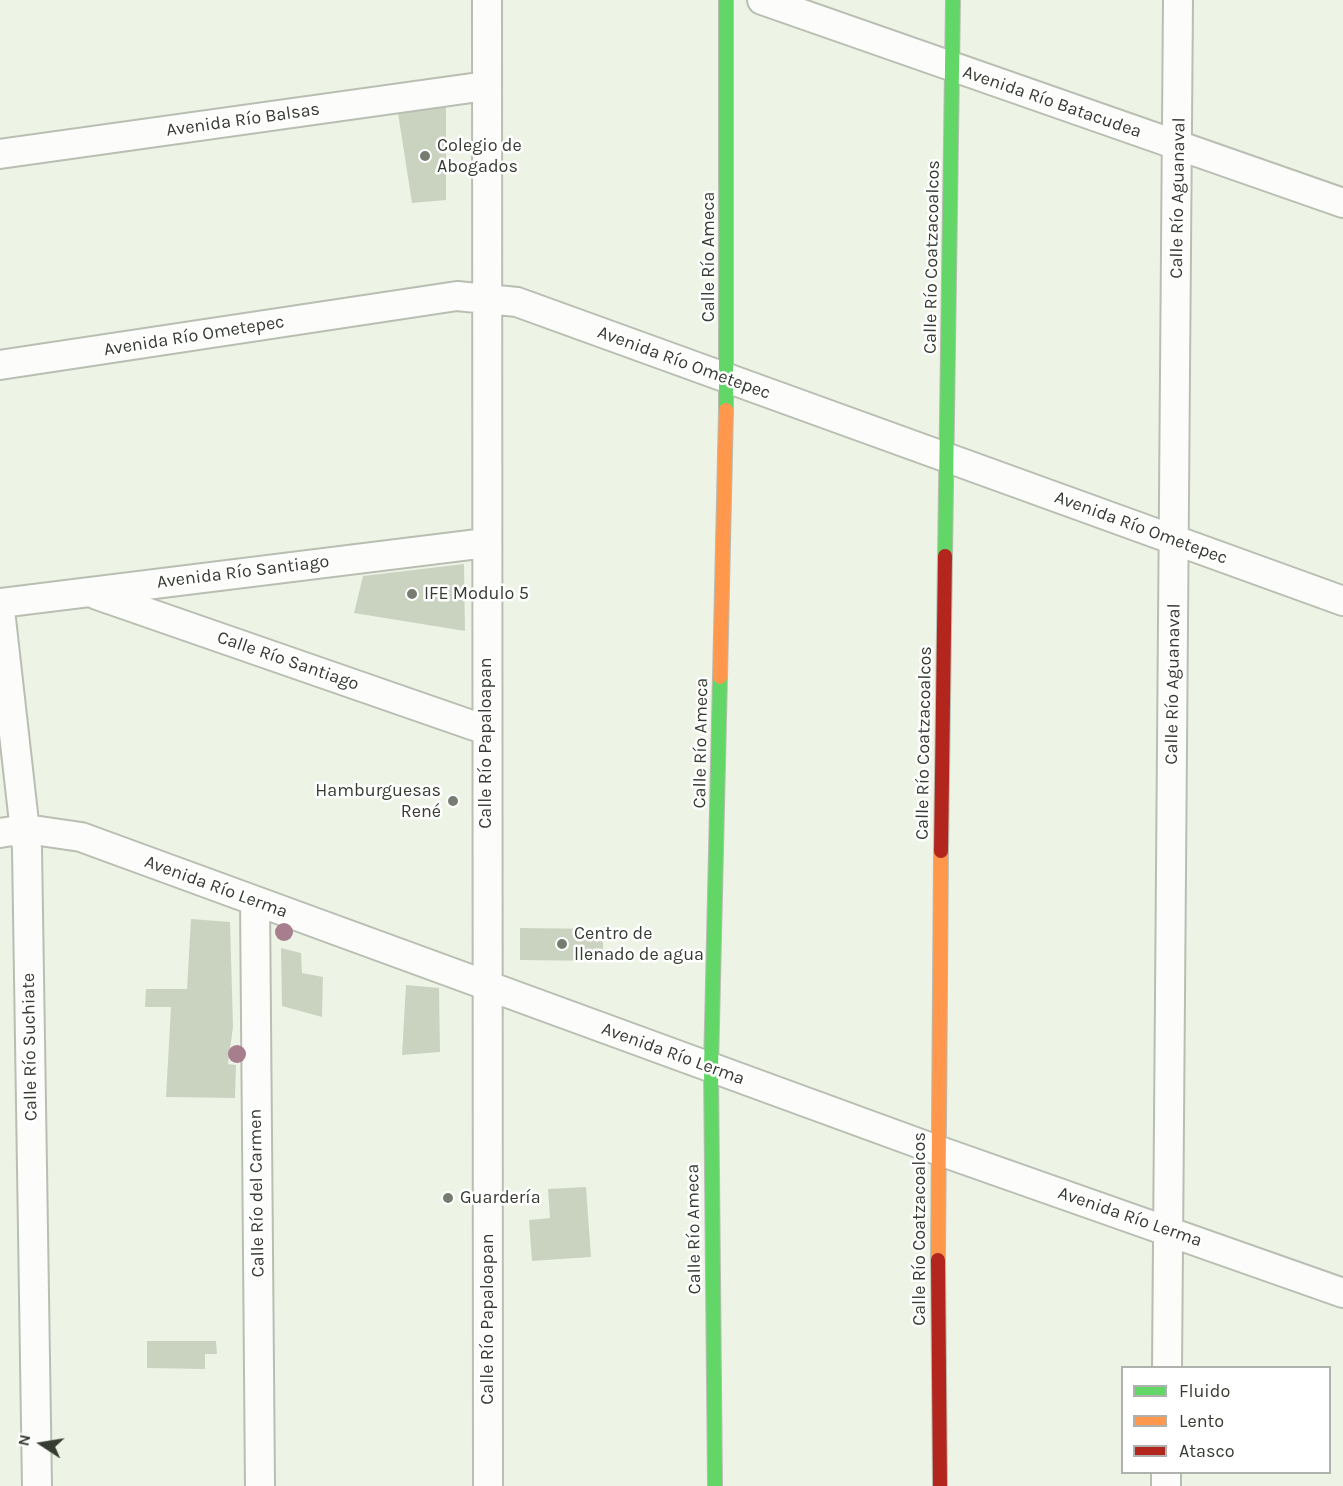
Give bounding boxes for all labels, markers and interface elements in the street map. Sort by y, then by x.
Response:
street label: Avenida Río Batacudea [960,61,1144,143]
street label: Avenida Río Balsas [165,99,321,141]
street label: Calle Río Aguanaval [1166,117,1190,279]
place label: Colegio de Abogados [437,135,522,178]
marker: Colegio de Abogados [418,149,432,163]
street label: Calle Río Coatzacoalcos [920,160,944,354]
street label: Calle Río Ameca [698,192,720,322]
street label: Avenida Río Ometepec [102,311,286,361]
street label: Avenida Río Ometepec [595,322,773,404]
street label: Avenida Río Ometepec [1052,487,1230,569]
street label: Avenida Río Santiago [156,551,330,593]
place label: IFE Modulo 5 [424,583,529,605]
marker: IFE Modulo 5 [405,587,419,601]
street label: Calle Río Aguanaval [1161,603,1185,765]
street label: Calle Río Santiago [214,627,362,695]
street label: Calle Río Coatzacoalcos [912,646,936,840]
street label: Calle Río Papaloapan [475,657,497,829]
street label: Calle Río Ameca [689,677,713,809]
place label: Hamburguesas René [315,780,441,822]
marker: Hamburguesas René [446,794,460,808]
street label: Avenida Río Lerma [141,851,291,923]
place label: Centro de llenado de agua [574,923,704,966]
marker: Centro de llenado de agua [555,937,569,951]
street label: Calle Río Suchiate [18,973,42,1121]
street label: Avenida Río Lerma [598,1018,748,1090]
street label: Calle Río del Carmen [245,1108,269,1278]
street label: Calle Río Coatzacoalcos [909,1132,931,1326]
street label: Calle Río Ameca [682,1163,706,1295]
street label: Avenida Río Lerma [1055,1182,1205,1252]
place label: Guardería [460,1187,541,1209]
marker: Guardería [441,1191,455,1205]
street label: Calle Río Papaloapan [477,1233,499,1405]
legend [1121,1366,1331,1474]
text: Fluido [1179,1380,1230,1402]
text: Lento [1179,1410,1224,1432]
north arrow [12,1414,72,1474]
text: N [13,1433,34,1448]
text: Atasco [1179,1440,1235,1462]

